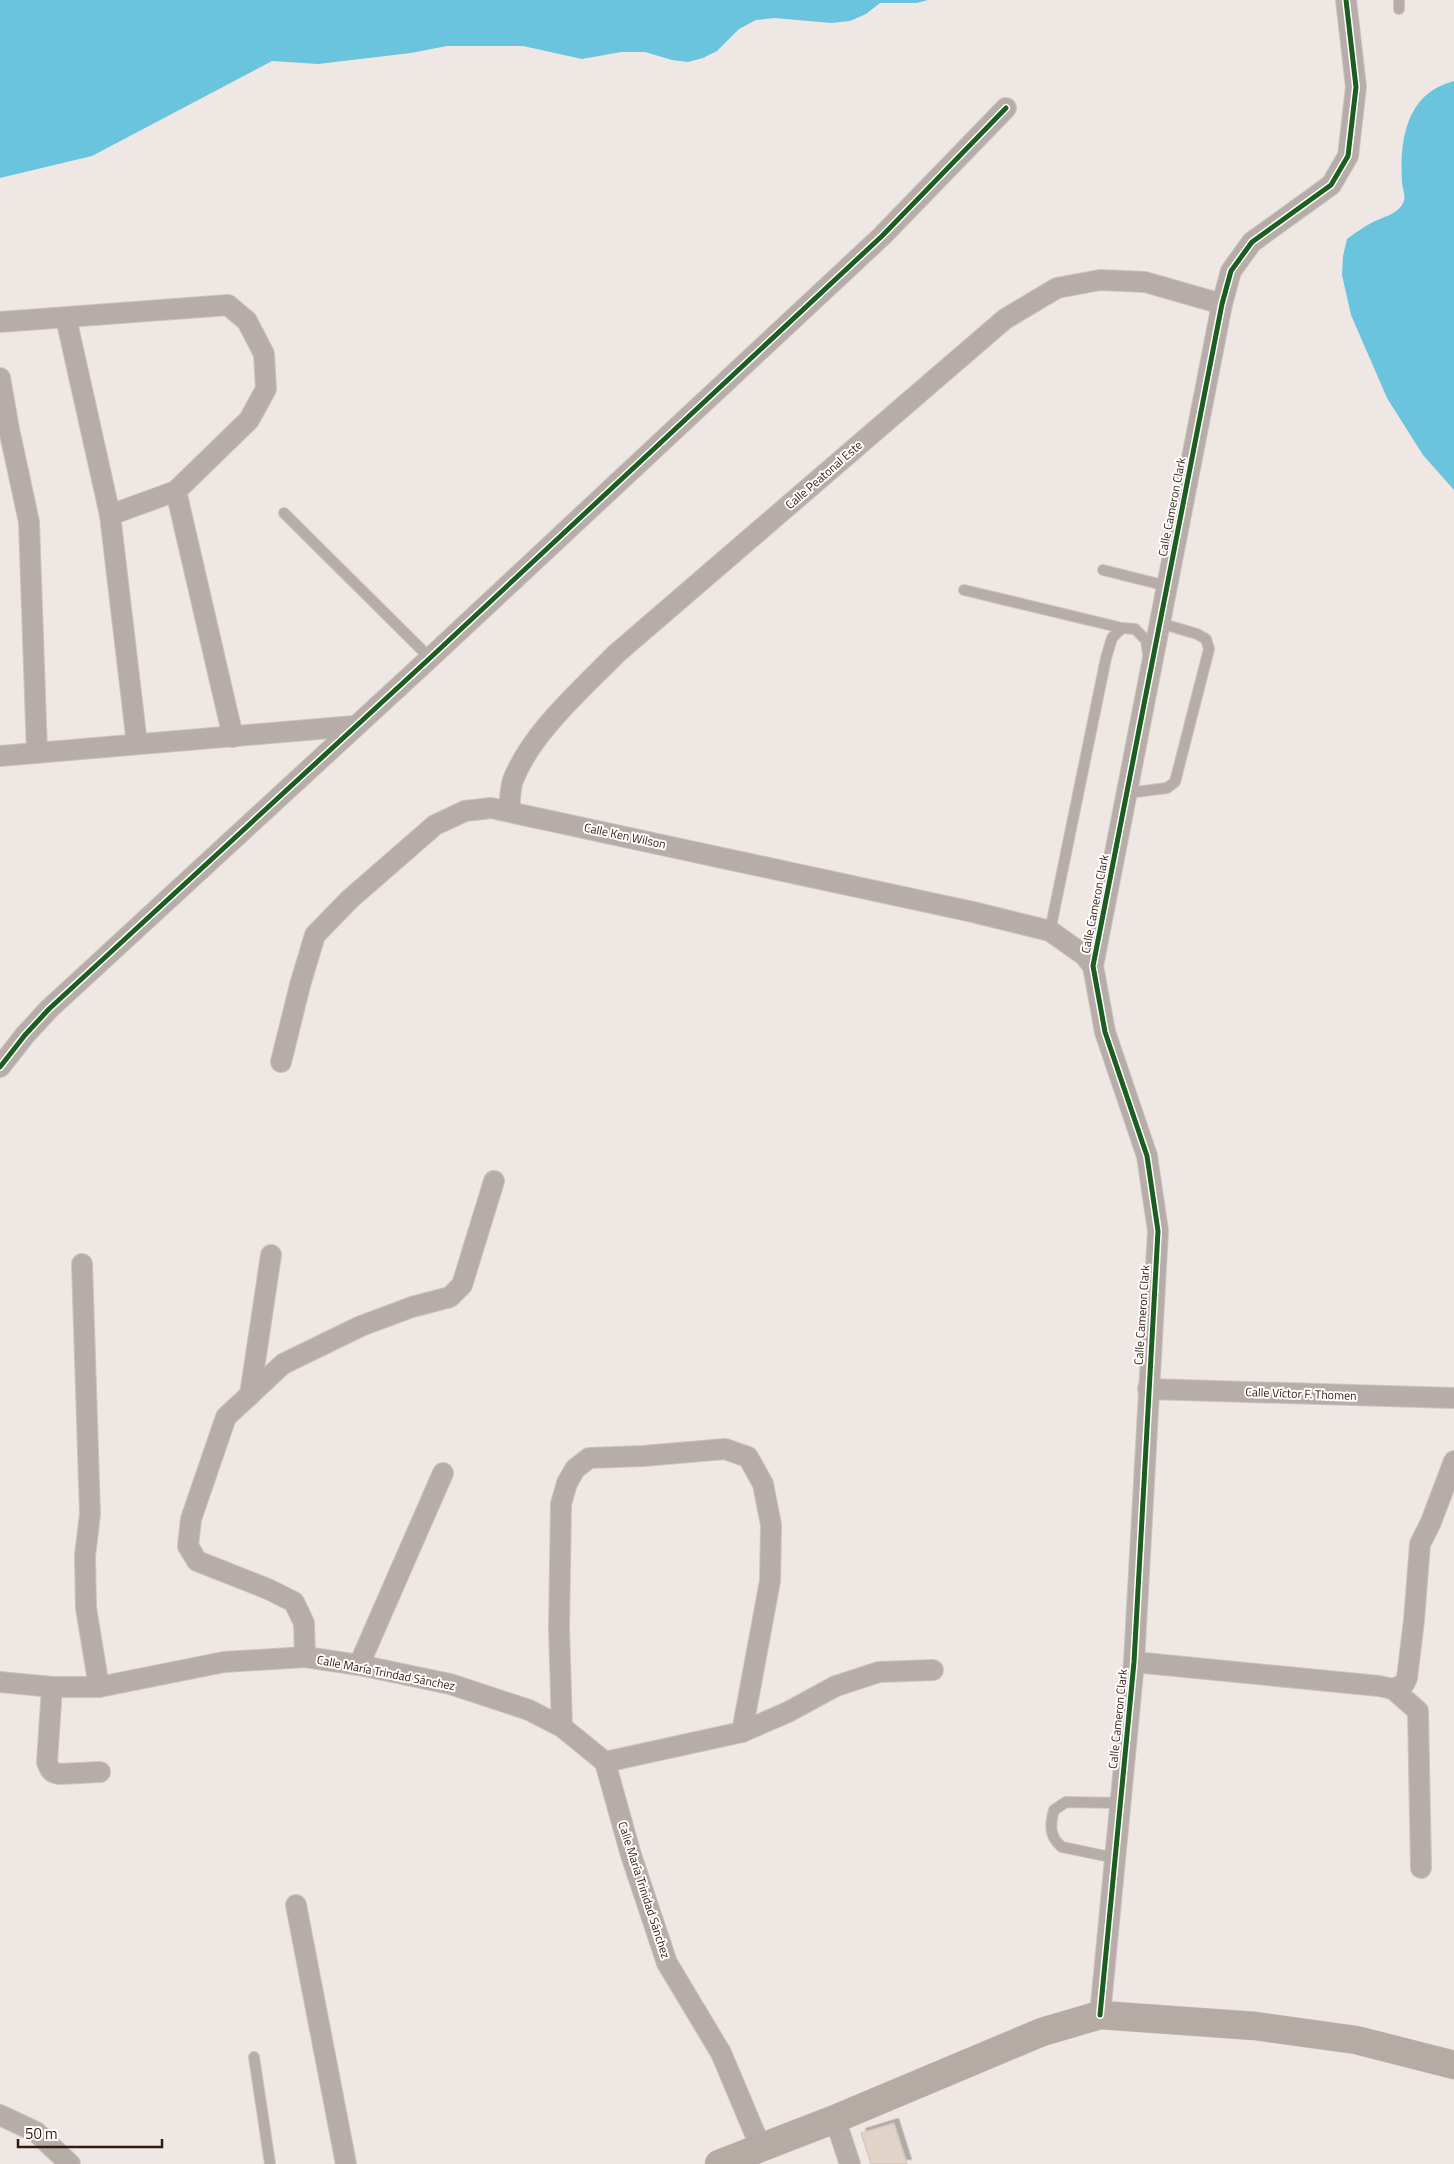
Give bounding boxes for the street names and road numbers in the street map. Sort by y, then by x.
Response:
street label: Calle Peatonal Este [781,436,866,514]
street label: Calle Cameron Clark [1153,456,1190,558]
street label: Calle Ken Wilson [583,818,668,853]
street label: Calle Cameron Clark [1076,853,1113,955]
street label: Calle Cameron Clark [1129,1264,1154,1366]
street label: Calle Víctor F. Thomen [1245,1382,1357,1405]
street label: Calle María Trindad Sánchez [315,1650,457,1695]
street label: Calle Cameron Clark [1103,1668,1132,1770]
street label: Calle María Trinidad Sánchez [613,1819,676,1961]

